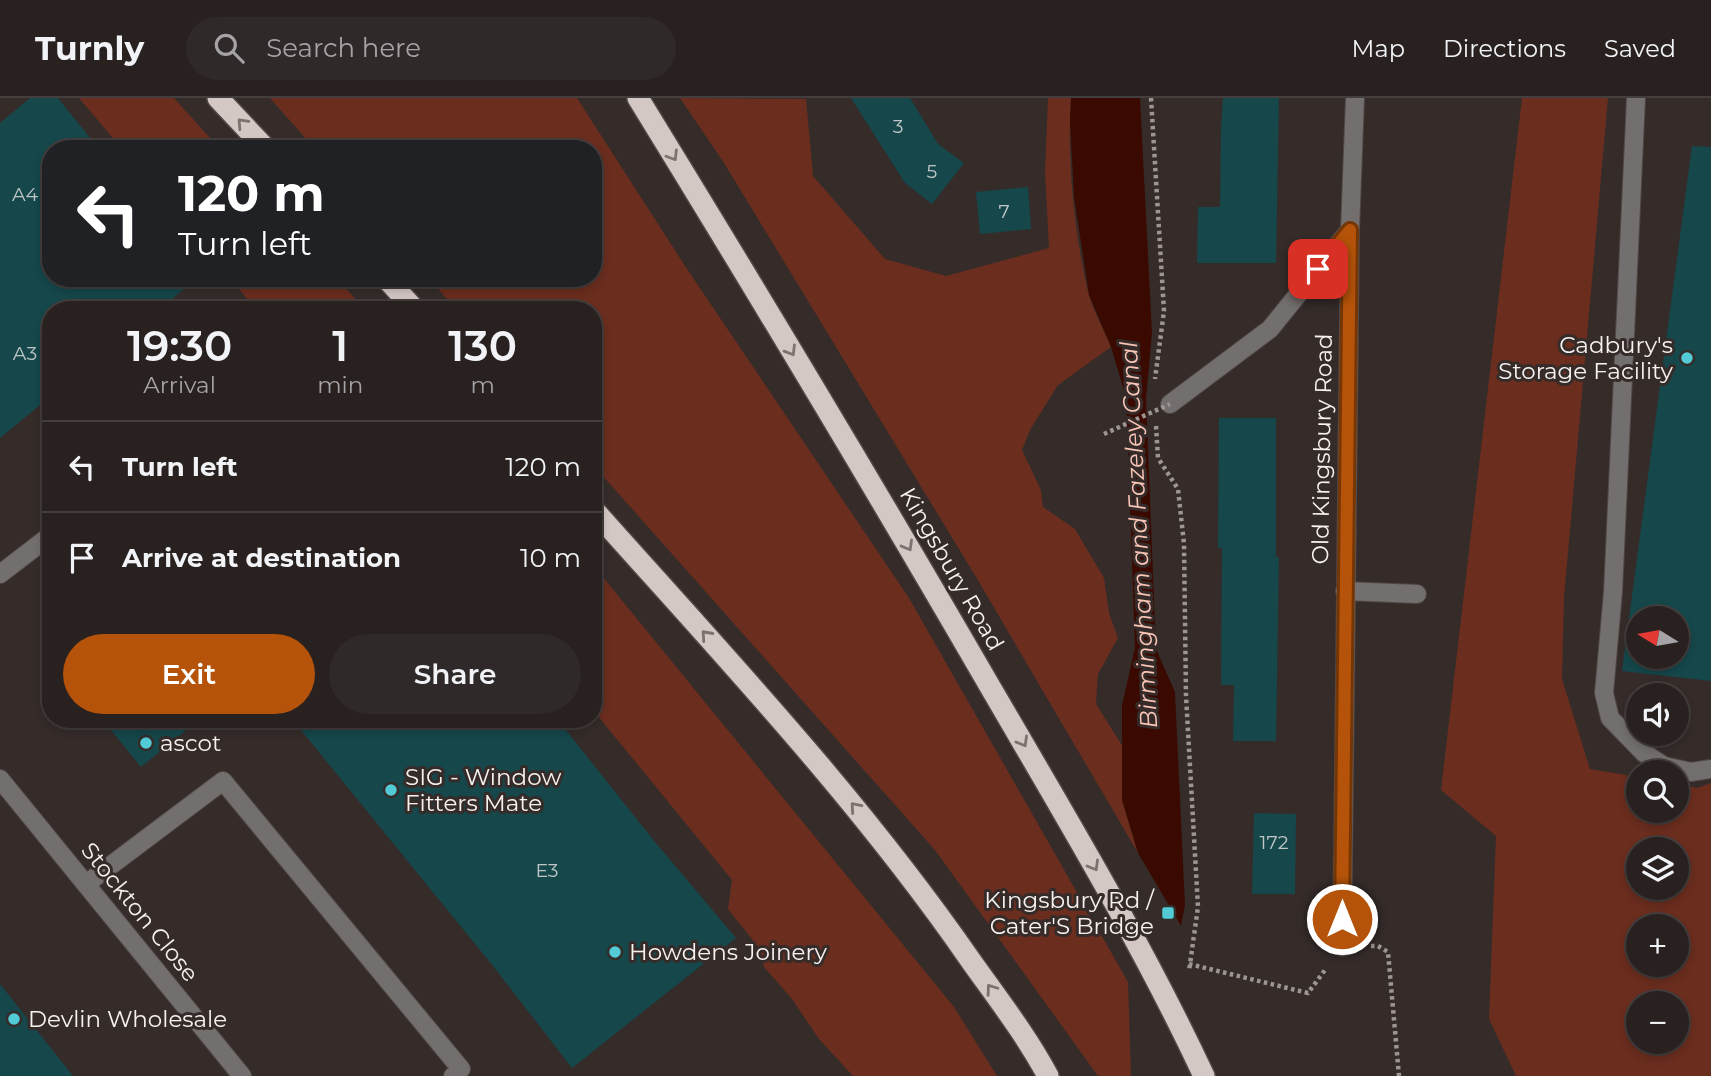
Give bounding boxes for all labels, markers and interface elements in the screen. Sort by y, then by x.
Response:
search box [186,17,676,80]
text: Turnly [35,28,144,68]
icon: search [210,29,248,67]
text: Search here [266,32,421,64]
text: Map [1352,34,1405,63]
text: Directions [1443,34,1566,63]
text: Saved [1604,34,1676,63]
house number: 3 [893,115,903,138]
one-way arrow [237,118,250,131]
one-way arrow [665,148,678,161]
house number: 5 [927,160,938,183]
text: 120 m [178,164,325,223]
icon: left [63,168,154,259]
house number: A4 [12,183,38,206]
house number: 7 [998,200,1010,223]
text: Turn left [178,224,312,263]
pin [1288,239,1348,299]
icon: arrive [1299,250,1337,288]
text: 19:30 [127,320,232,372]
text: 1 [332,320,348,372]
text: 130 [448,320,517,372]
place label: Cadbury's Storage Facility [1498,331,1674,385]
street label: Old Kingsbury Road [1306,333,1338,565]
water label: Birmingham and Fazeley Canal [1114,340,1163,729]
house number: A3 [13,342,37,365]
one-way arrow [783,343,796,356]
marker: Cadbury's Storage Facility [1679,350,1695,366]
text: Arrival [143,371,216,399]
text: min [317,371,363,399]
text: m [470,371,495,399]
icon: left [63,448,101,486]
text: Turn left [122,451,238,483]
text: 120 m [505,451,581,483]
street label: Kingsbury Road [894,482,1010,656]
one-way arrow [900,538,913,551]
icon: arrive [63,539,101,577]
text: Arrive at destination [122,542,401,574]
text: 10 m [520,542,581,574]
north arrow [1626,606,1689,668]
map controls [1626,606,1689,1054]
one-way arrow [702,630,714,643]
button: Exit [63,634,315,714]
button: Share [329,634,581,714]
button: sound [1626,683,1689,746]
place label: ascot [160,729,221,757]
marker: ascot [138,735,154,751]
one-way arrow [1014,735,1027,748]
button: search [1626,760,1689,823]
place label: SIG - Window Fitters Mate [405,763,562,817]
marker: SIG - Window Fitters Mate [383,782,399,798]
one-way arrow [851,802,863,815]
house number: 172 [1260,831,1289,854]
street label: Stockton Close [75,837,205,987]
button: layers [1626,837,1689,900]
house number: E3 [535,859,559,882]
one-way arrow [1086,859,1099,872]
position arrow [1305,882,1379,956]
place label: Kingsbury Rd / Cater'S Bridge [984,886,1155,940]
marker: Kingsbury Rd / Cater'S Bridge [1160,905,1176,921]
button: + [1626,914,1689,977]
place label: Howdens Joinery [629,938,828,966]
marker: Howdens Joinery [607,944,623,960]
one-way arrow [987,984,999,997]
button: − [1626,991,1689,1054]
place label: Devlin Wholesale [28,1005,227,1033]
marker: Devlin Wholesale [6,1011,22,1027]

